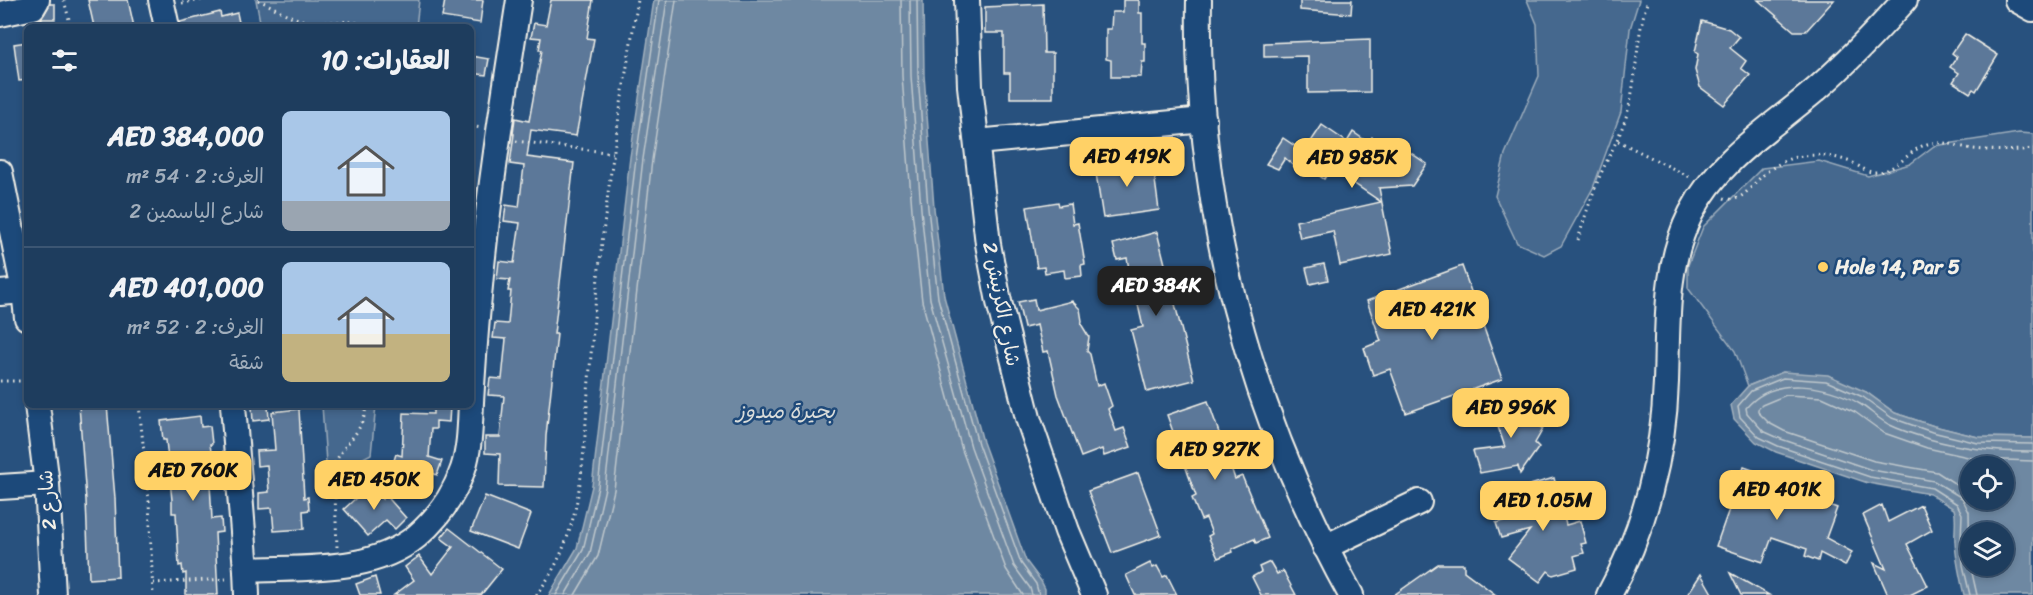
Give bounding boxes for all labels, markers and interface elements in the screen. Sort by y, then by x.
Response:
text: العقارات: 10 [321,37,450,83]
icon: filters [48,44,81,77]
text: AED 384,000 [108,113,264,159]
icon: home [330,135,402,207]
pin: AED 419K [1065,137,1189,188]
pin: AED 985K [1290,138,1414,189]
text: AED 419K [1084,139,1170,174]
text: AED 985K [1307,140,1397,175]
text: الغرف: 2 · 54 m² [126,159,264,194]
text: شارع الياسمين 2 [129,194,264,229]
street label: شارع الكرنيش 2 [972,239,1031,369]
place label: Hole 14, Par 5 [1834,250,1960,285]
marker: Hole 14, Par 5 [1816,260,1830,274]
text: AED 401,000 [110,264,264,310]
pin: AED 384K [1094,266,1218,317]
text: AED 384K [1111,268,1201,303]
icon: home [330,286,402,358]
pin: AED 421K [1370,290,1494,341]
text: AED 421K [1389,292,1475,327]
text: الغرف: 2 · 52 m² [127,310,264,345]
text: شقة [229,345,264,380]
pin: AED 996K [1449,388,1573,439]
text: AED 996K [1466,390,1556,425]
water label: بحيرة ميدوز [734,392,836,430]
pin: AED 927K [1153,430,1277,481]
text: AED 927K [1171,432,1259,467]
pin: AED 760K [131,451,255,502]
text: AED 760K [149,453,237,488]
map controls [1960,456,2014,576]
button: locate [1960,456,2014,510]
pin: AED 450K [312,460,436,511]
text: AED 450K [329,462,419,497]
street label: شارع 2 [28,469,67,531]
pin: AED 401K [1715,470,1839,521]
text: AED 401K [1733,472,1821,507]
pin: AED 1.05M [1474,481,1612,532]
text: AED 1.05M [1494,483,1592,518]
button: layers [1960,522,2014,576]

